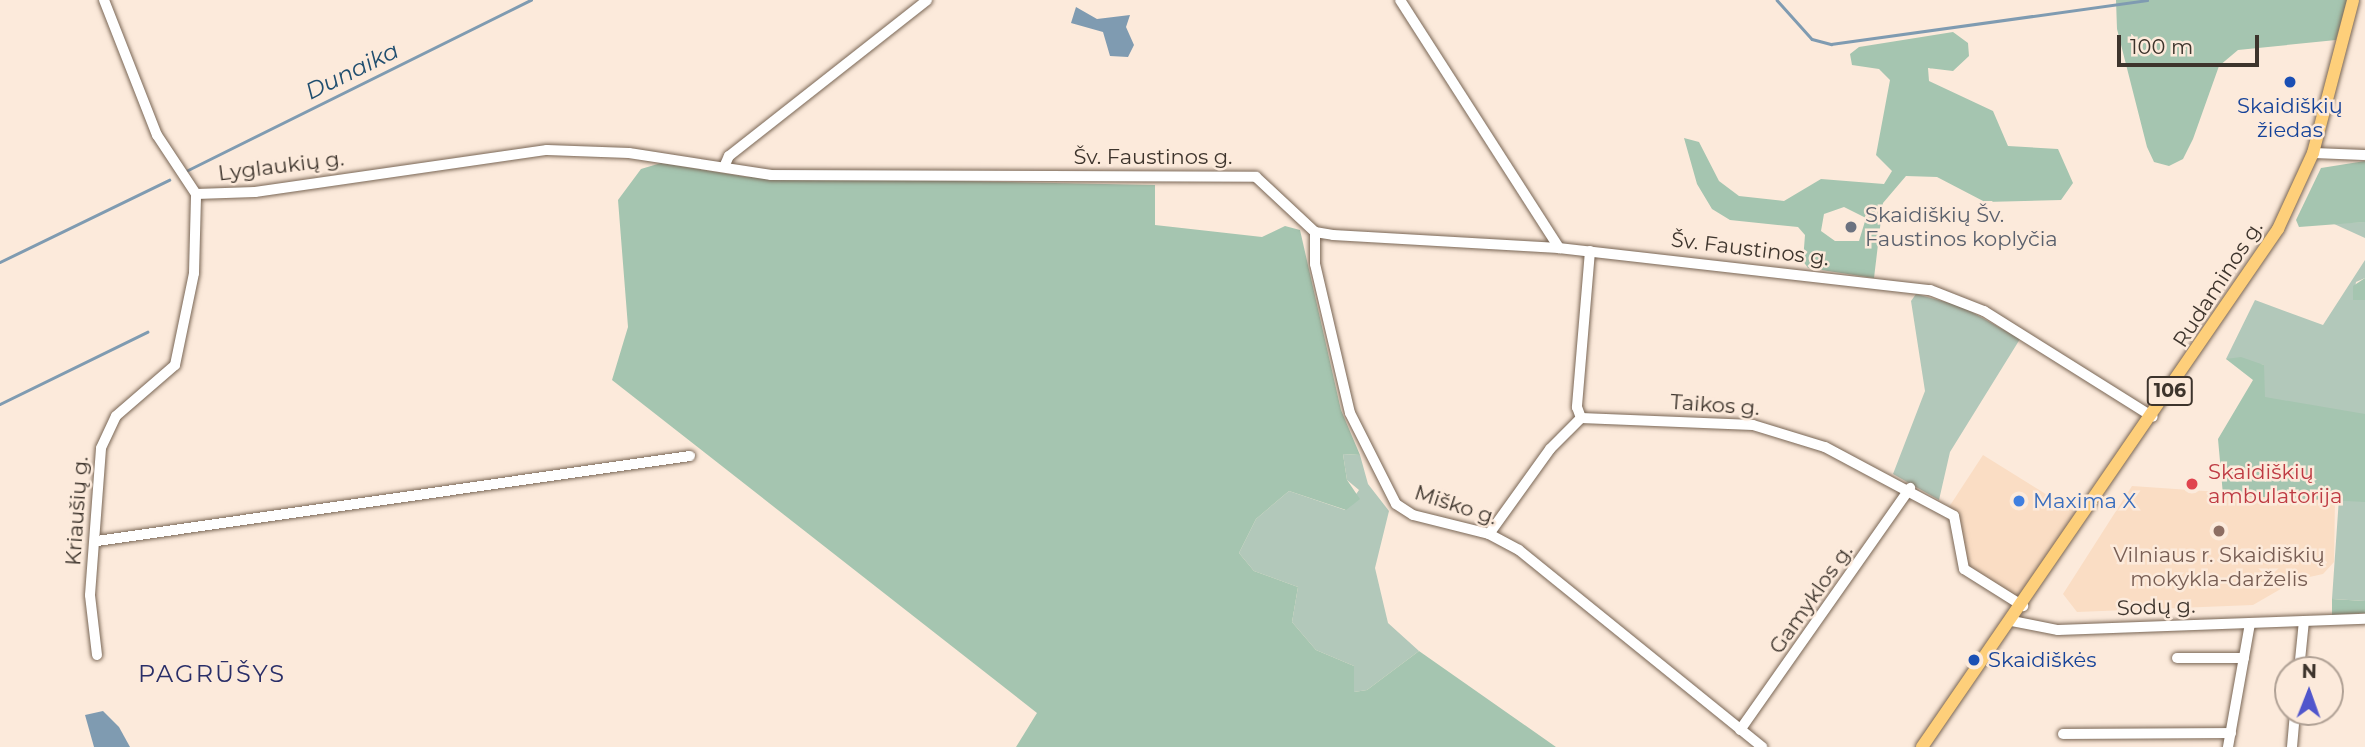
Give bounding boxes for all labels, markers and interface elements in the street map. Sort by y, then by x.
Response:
scale bar [2120,21,2262,65]
text: 100 m [2130,34,2193,59]
water label: Dunaika [301,37,403,105]
marker: Skaidiškių žiedas [2282,74,2298,90]
place label: Skaidiškių žiedas [2237,93,2343,143]
street label: Šv. Faustinos g. [1073,144,1233,170]
street label: Lyglaukių g. [217,146,345,186]
place label: Skaidiškių Šv. Faustinos koplyčia [1865,202,2058,252]
street label: Rudaminos g. [2168,216,2268,352]
marker: Skaidiškių Šv. Faustinos koplyčia [1843,219,1859,235]
street label: Šv. Faustinos g. [1670,227,1830,271]
road number: 106 [2146,376,2194,406]
street label: Taikos g. [1670,389,1760,421]
street label: Kriaušių g. [61,456,93,566]
place label: Skaidiškių ambulatorija [2208,459,2342,509]
marker: Skaidiškių ambulatorija [2182,474,2202,494]
street label: Miško g. [1411,480,1501,530]
place label: Maxima X [2033,488,2136,514]
marker: Maxima X [2011,493,2027,509]
marker: Vilniaus r. Skaidiškių mokykla-darželis [2211,523,2227,539]
street label: Gamyklos g. [1764,539,1858,659]
place label: Vilniaus r. Skaidiškių mokykla-darželis [2113,542,2325,592]
street label: Sodų g. [2116,593,2196,621]
place label: Skaidiškės [1988,647,2096,673]
marker: Skaidiškės [1966,652,1982,668]
north arrow [2274,656,2344,726]
district label: PAGRŪŠYS [139,660,285,688]
text: N [2301,660,2317,683]

